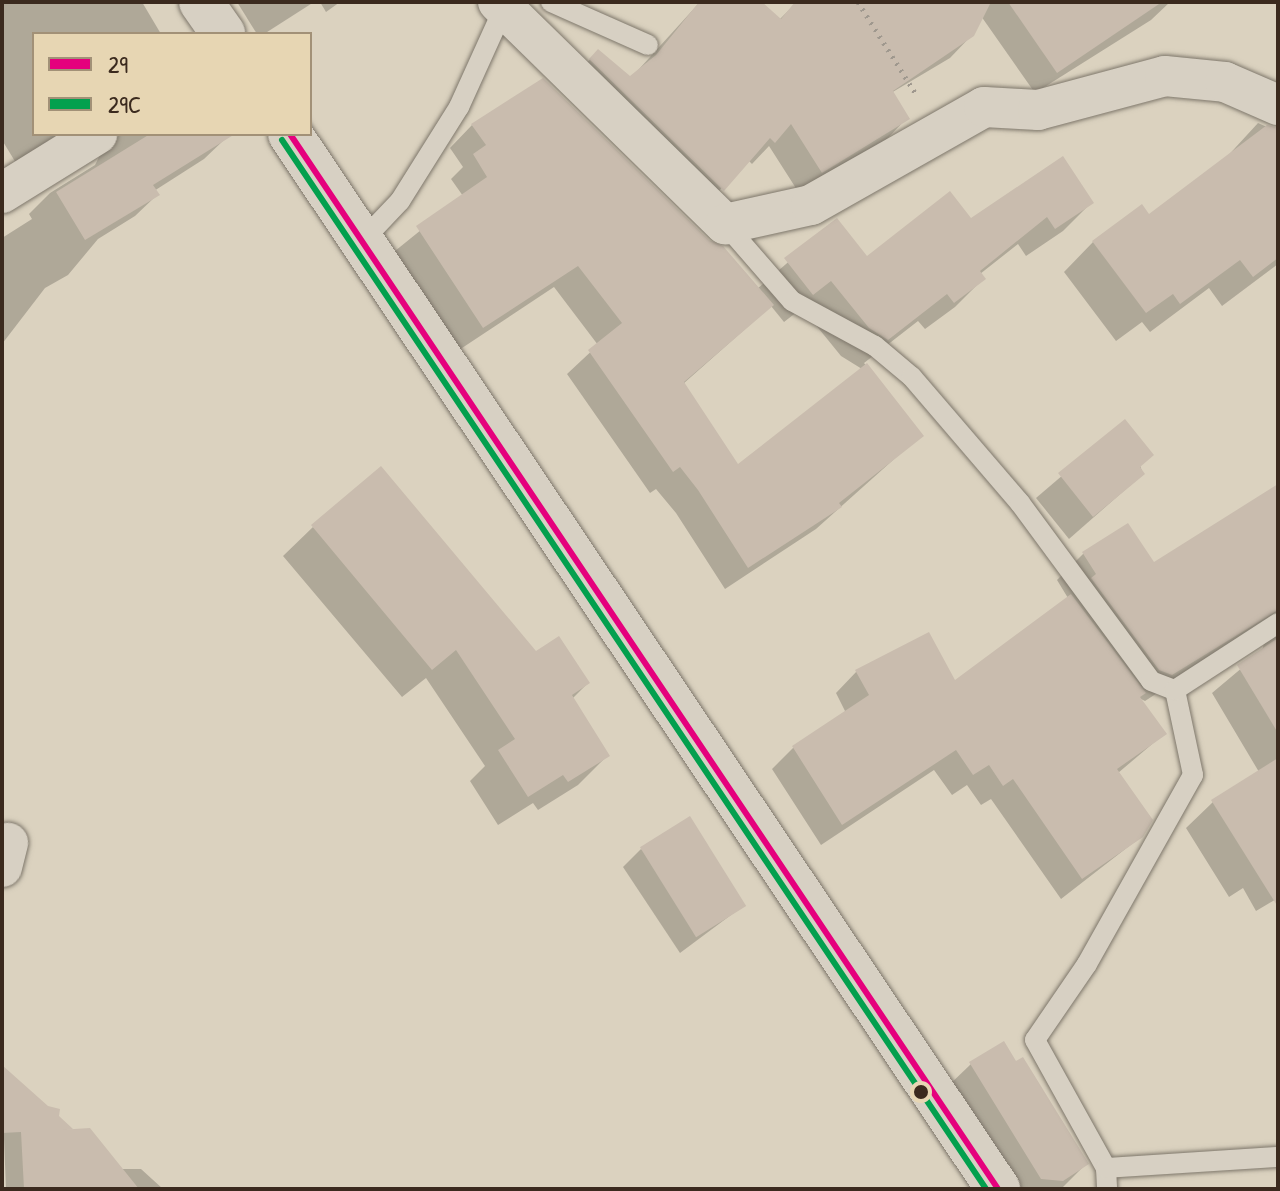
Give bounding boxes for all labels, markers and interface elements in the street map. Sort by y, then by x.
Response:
legend [32,32,312,136]
text: 29 [108,48,128,80]
text: 29C [108,88,141,120]
unlabelled marker [913,1084,929,1100]

